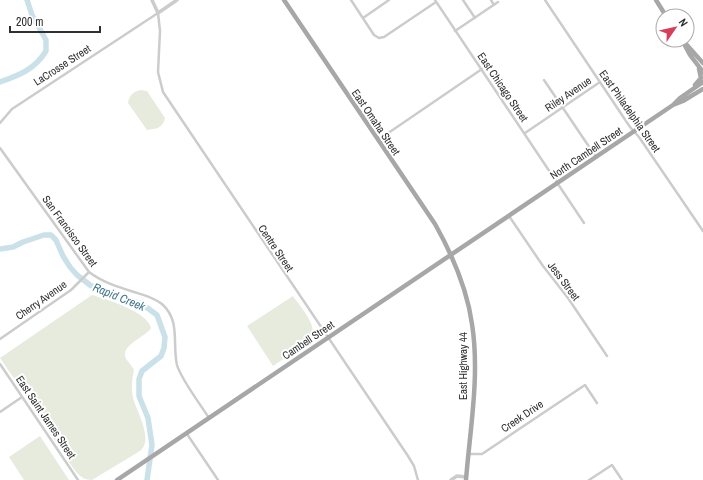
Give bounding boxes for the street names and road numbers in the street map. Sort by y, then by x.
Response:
street label: LaCrosse Street [31,41,94,89]
street label: East Chicago Street [475,50,532,125]
street label: East Philadelphia Street [596,67,664,155]
street label: Riley Avenue [542,73,594,115]
street label: East Omaha Street [349,86,404,158]
street label: North Cambell Street [547,123,625,182]
street label: San Francisco Street [39,193,101,270]
street label: Centre Street [255,222,297,275]
street label: Jess Street [545,259,583,304]
street label: Cherry Avenue [13,277,69,323]
street label: Cambell Street [279,317,337,362]
street label: East Highway 44 [456,332,470,400]
street label: East Saint James Street [13,373,79,462]
street label: Creek Drive [498,397,546,435]

